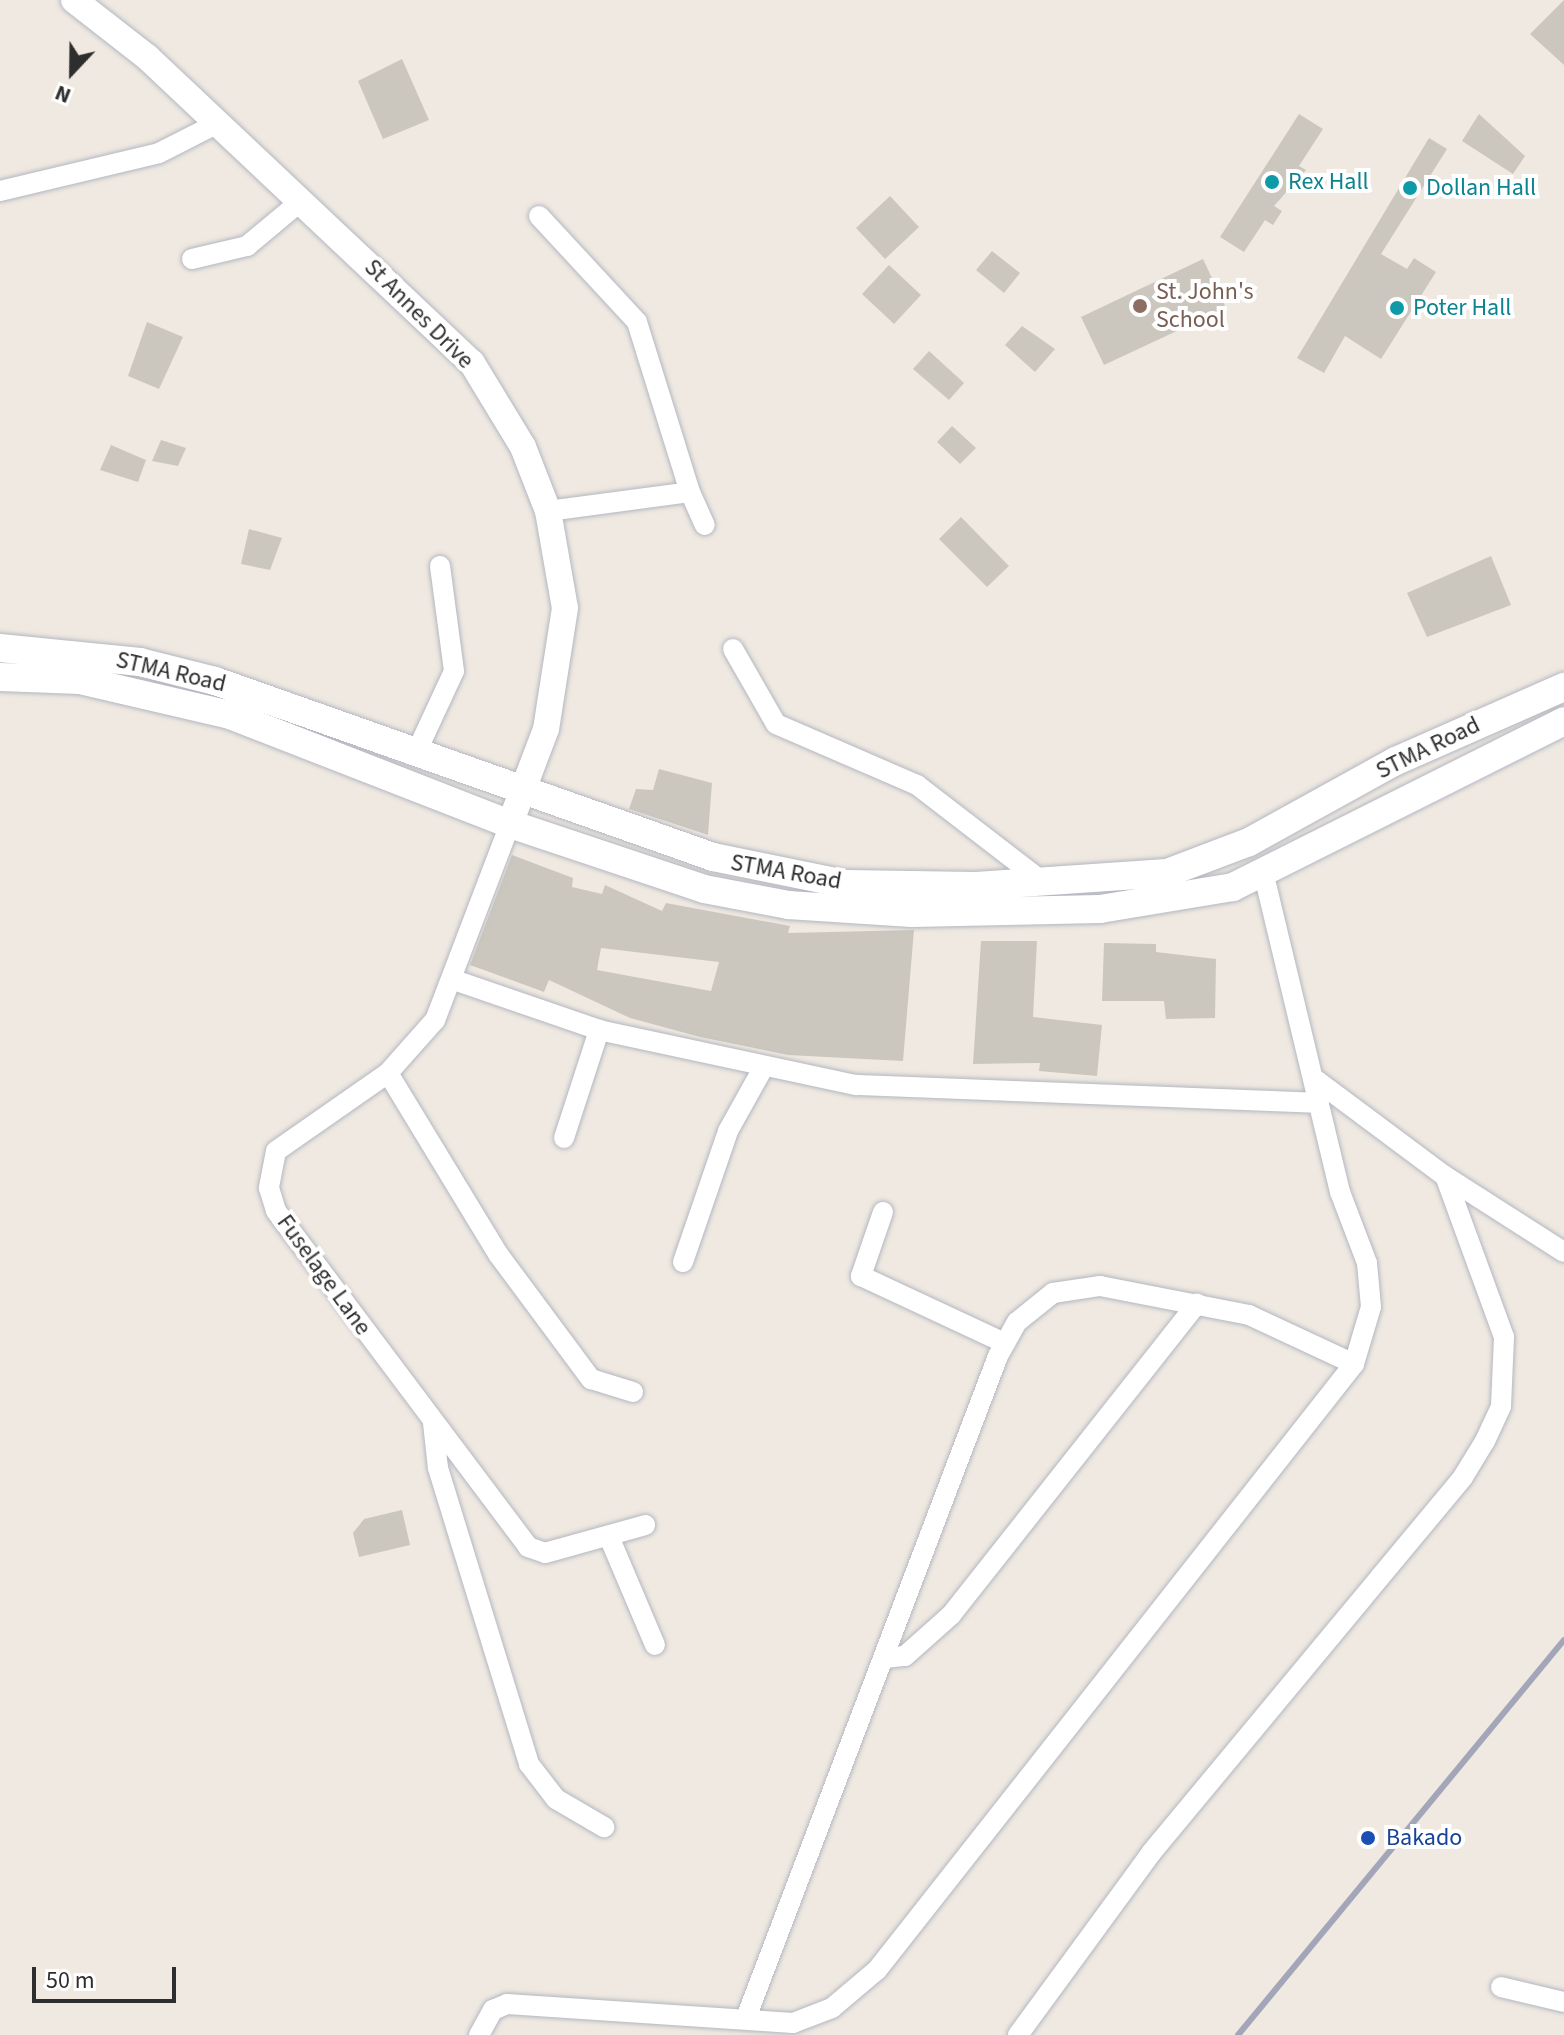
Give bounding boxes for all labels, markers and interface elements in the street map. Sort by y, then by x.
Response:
north arrow [32,32,112,112]
text: N [50,77,76,112]
place label: Rex Hall [1288,168,1369,196]
marker: Rex Hall [1263,173,1281,191]
place label: Dollan Hall [1426,174,1536,202]
marker: Dollan Hall [1401,179,1419,197]
street label: St Annes Drive [358,253,480,375]
place label: St. John's School [1156,278,1254,334]
place label: Poter Hall [1413,294,1511,322]
marker: St. John's School [1131,297,1149,315]
marker: Poter Hall [1388,299,1406,317]
street label: STMA Road [113,645,229,699]
street label: STMA Road [1371,711,1485,785]
street label: STMA Road [728,848,844,896]
street label: Fuselage Lane [271,1209,377,1341]
place label: Bakado [1386,1824,1462,1852]
marker: Bakado [1357,1827,1379,1849]
scale bar [36,1951,180,2001]
text: 50 m [46,1963,95,1998]

